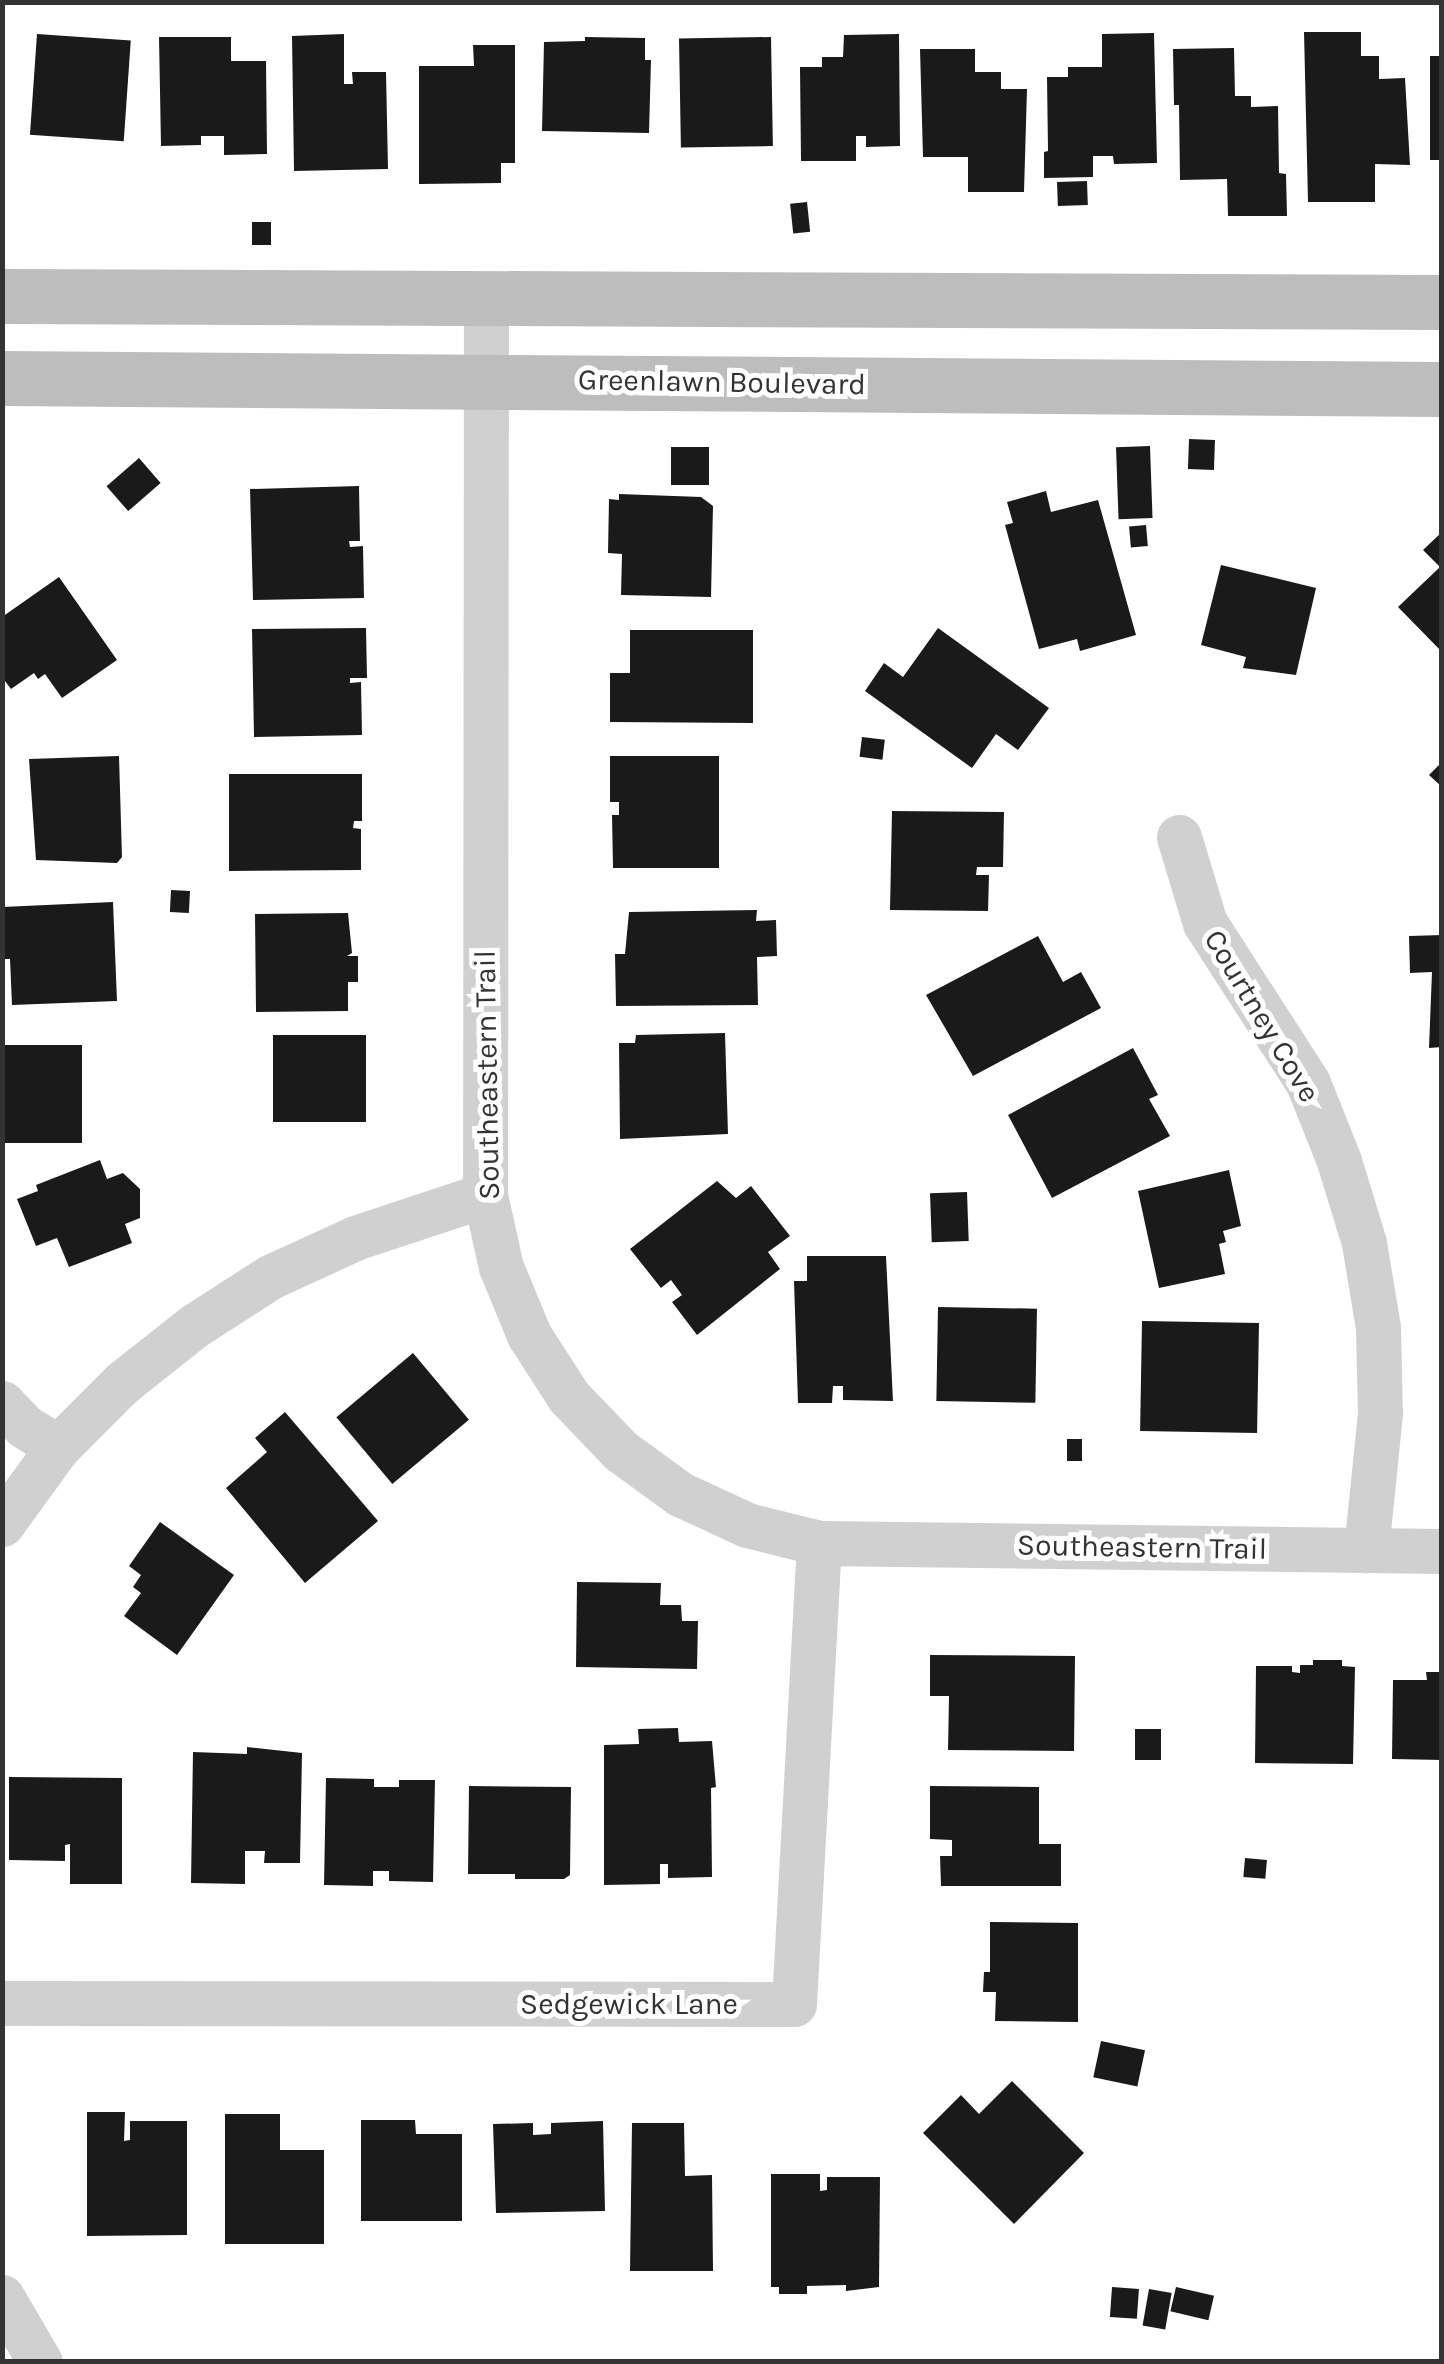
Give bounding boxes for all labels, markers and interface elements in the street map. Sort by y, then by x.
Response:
street label: Greenlawn Boulevard [578,361,866,403]
street label: Courtney Cove [1196,923,1328,1109]
street label: Southeastern Trail [467,950,507,1200]
street label: Southeastern Trail [1017,1527,1267,1567]
street label: Sedgewick Lane [520,1986,738,2022]

